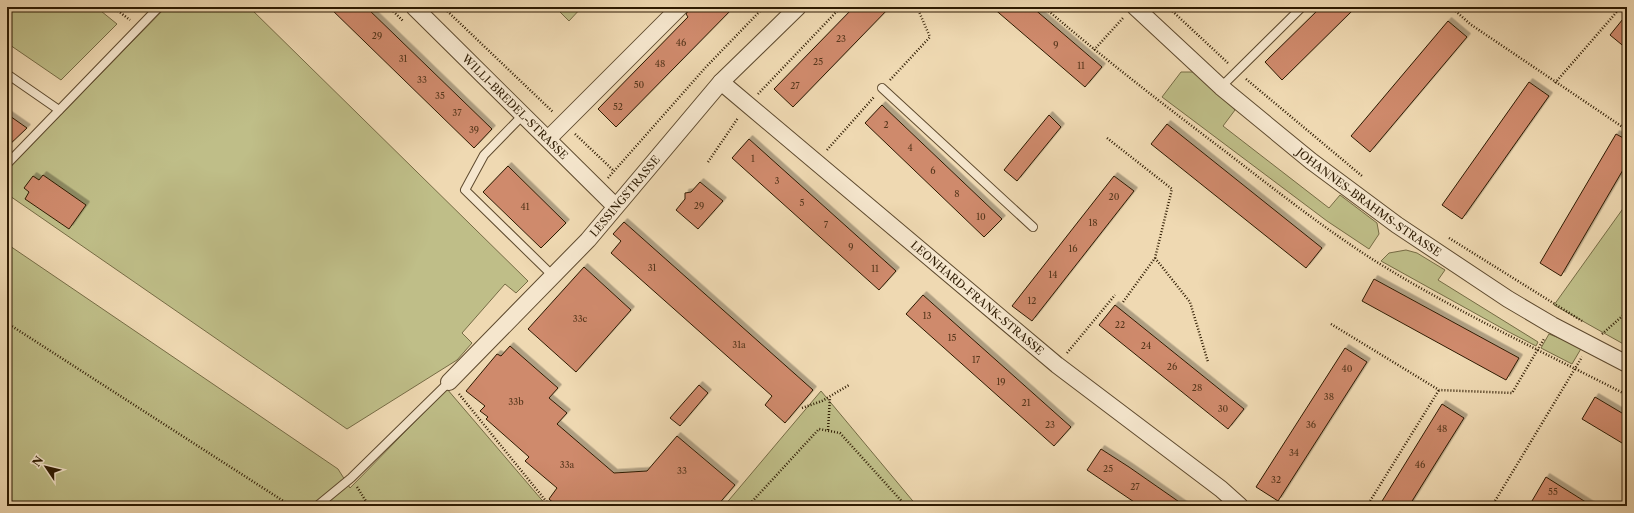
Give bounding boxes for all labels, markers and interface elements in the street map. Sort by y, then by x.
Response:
house number: 29 [372,30,382,41]
house number: 23 [836,33,846,44]
house number: 46 [676,37,686,48]
house number: 9 [1053,39,1059,50]
street label: WILLI-BREDEL-STRASSE [458,51,571,163]
house number: 31 [399,53,408,64]
house number: 25 [813,56,823,67]
house number: 48 [655,58,665,69]
house number: 11 [1077,60,1085,71]
house number: 33 [417,74,427,85]
house number: 50 [634,79,645,90]
house number: 27 [790,80,800,91]
house number: 35 [435,90,445,101]
house number: 52 [613,101,623,112]
house number: 37 [452,107,462,118]
house number: 2 [883,119,889,130]
house number: 39 [469,124,479,135]
house number: 4 [907,142,913,153]
street label: JOHANNES-BRAHMS-STRASSE [1292,144,1444,260]
street label: LESSINGSTRASSE [587,152,663,240]
house number: 1 [751,153,755,164]
house number: 6 [930,165,936,176]
house number: 3 [775,175,780,186]
house number: 8 [954,188,960,199]
house number: 20 [1109,191,1120,202]
house number: 5 [800,197,805,208]
house number: 29 [694,200,704,211]
house number: 41 [521,201,530,212]
house number: 10 [976,211,986,222]
house number: 18 [1088,217,1098,228]
house number: 7 [824,219,829,230]
street label: LEONHARD-FRANK-STRASSE [908,238,1047,358]
house number: 9 [848,241,854,252]
house number: 16 [1068,243,1078,254]
house number: 31 [648,262,657,273]
house number: 11 [871,263,879,274]
house number: 14 [1049,269,1058,280]
house number: 12 [1028,295,1036,306]
house number: 13 [923,310,931,321]
house number: 33c [573,313,588,324]
house number: 22 [1115,319,1125,330]
house number: 15 [948,332,956,343]
house number: 31a [732,339,746,350]
house number: 24 [1141,340,1151,351]
house number: 17 [972,354,981,365]
house number: 26 [1167,361,1177,372]
house number: 40 [1342,363,1353,374]
house number: 19 [996,376,1006,387]
house number: 28 [1192,382,1202,393]
house number: 38 [1324,391,1334,402]
house number: 33b [508,396,524,407]
house number: 21 [1022,397,1031,408]
house number: 30 [1218,403,1229,414]
house number: 23 [1045,419,1055,430]
house number: 36 [1306,419,1316,430]
house number: 48 [1437,423,1447,434]
north arrow [26,447,66,487]
house number: 34 [1289,447,1299,458]
text: N [29,453,47,469]
house number: 33a [560,459,575,470]
house number: 46 [1415,459,1425,470]
house number: 25 [1103,463,1113,474]
house number: 33 [677,465,687,476]
house number: 32 [1271,474,1281,485]
house number: 27 [1130,481,1140,492]
house number: 55 [1548,486,1558,497]

